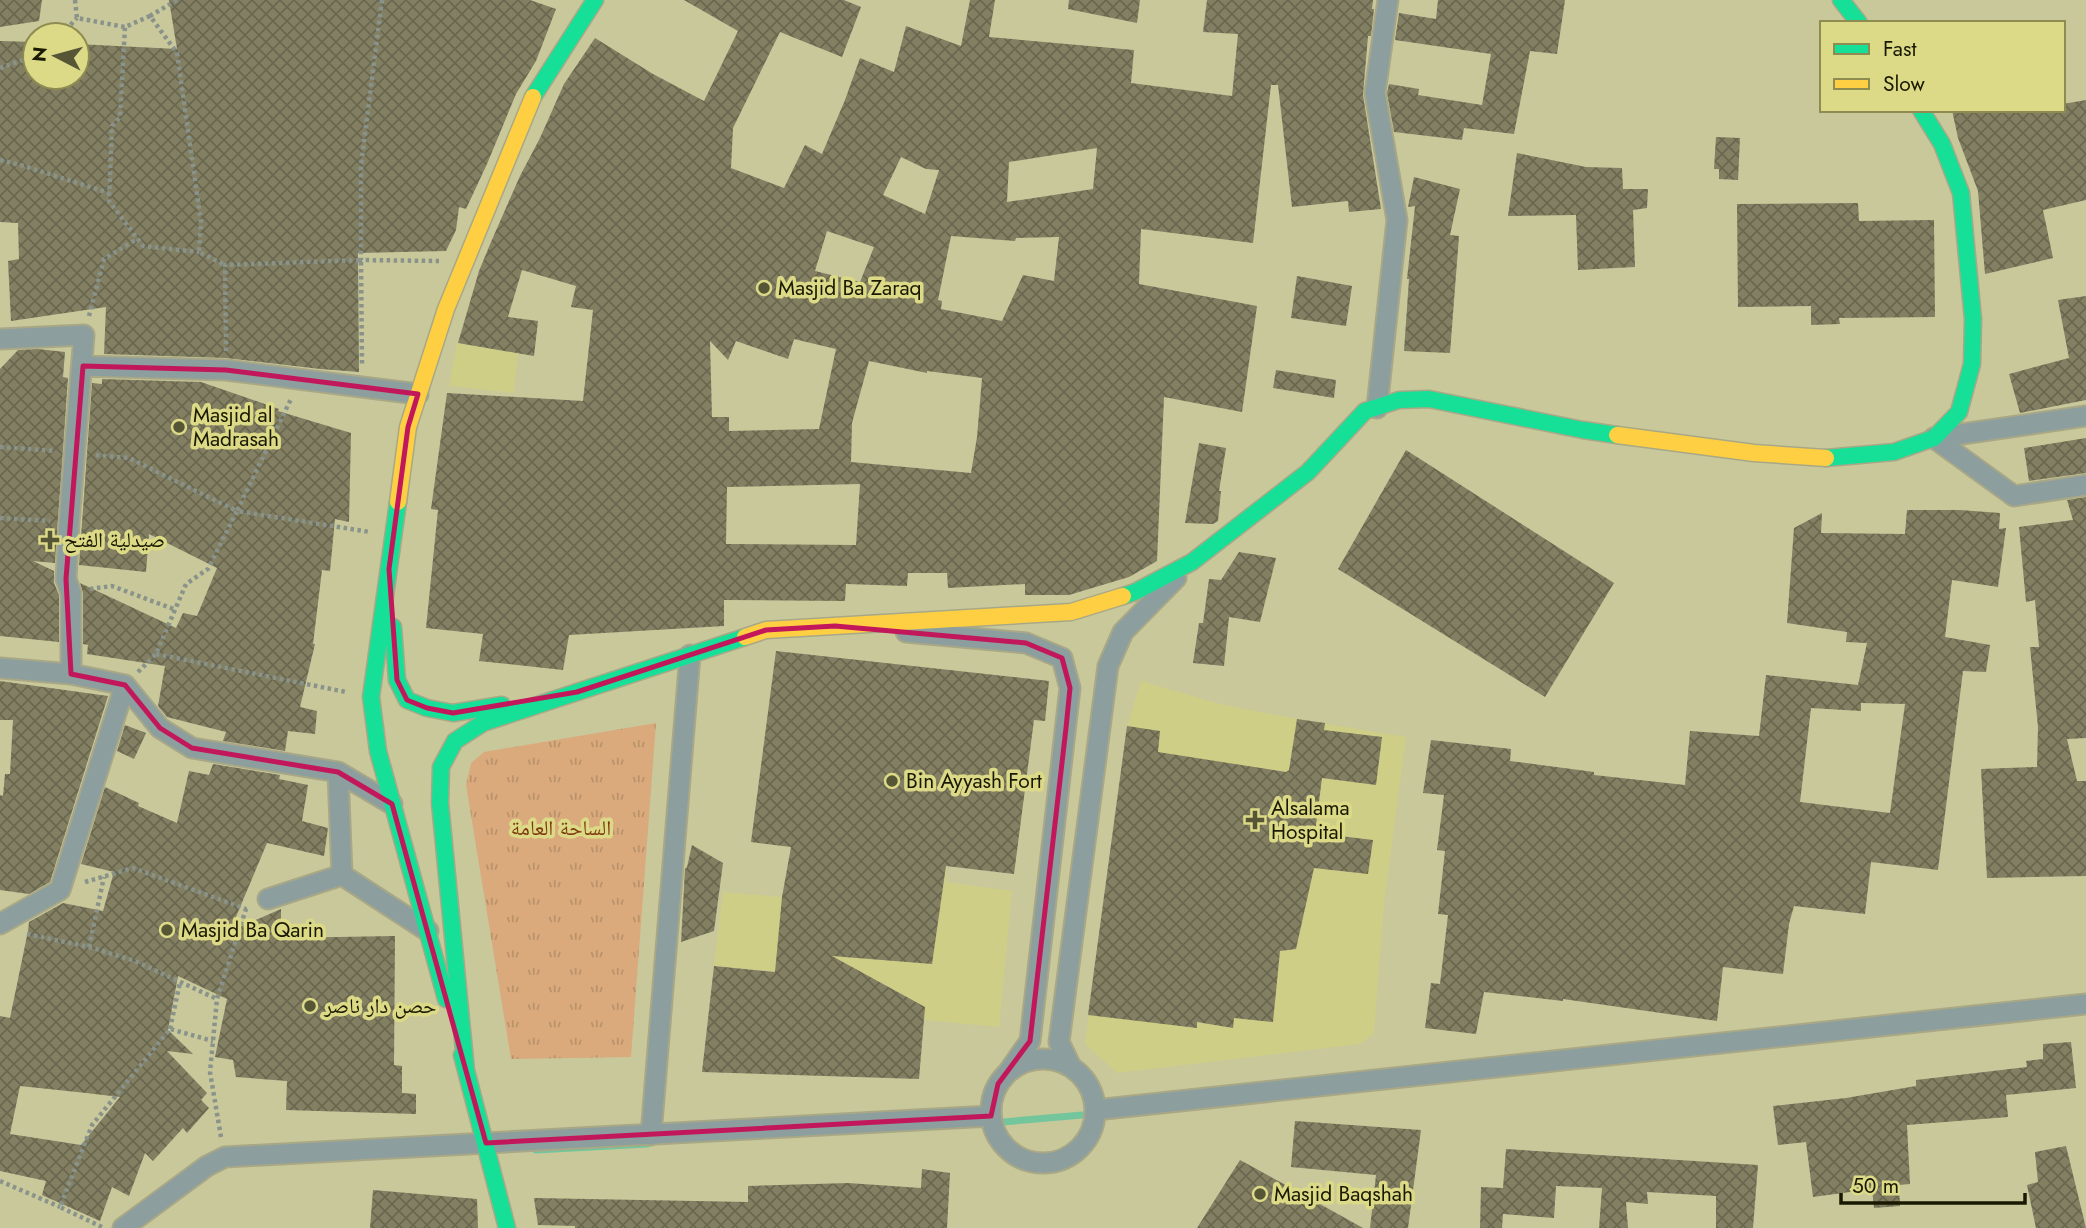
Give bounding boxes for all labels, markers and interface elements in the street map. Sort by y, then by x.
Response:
north arrow [21,21,91,91]
legend [1820,21,2065,112]
text: Fast [1883,34,1916,64]
text: N [25,45,54,63]
text: Slow [1883,69,1925,99]
place label: Masjid Ba Zaraq [778,273,922,303]
marker: Masjid Ba Zaraq [756,280,772,296]
place label: Masjid al Madrasah [193,400,279,454]
marker: Masjid al Madrasah [171,419,187,435]
place label: صيدلية الفتح [64,525,165,555]
marker: صيدلية الفتح [42,532,58,548]
place label: Bin Ayyash Fort [906,766,1042,796]
marker: Bin Ayyash Fort [884,773,900,789]
place label: Alsalama Hospital [1271,793,1350,847]
marker: Alsalama Hospital [1245,810,1265,830]
park label: الساحة العامة [511,813,611,843]
place label: Masjid Ba Qarin [181,915,324,945]
marker: Masjid Ba Qarin [159,922,175,938]
place label: حصن دار ناصر [323,991,436,1021]
marker: حصن دار ناصر [302,998,318,1014]
scale bar [1841,1162,2025,1206]
text: 50 m [1852,1171,1899,1201]
place label: Masjid Baqshah [1274,1179,1413,1209]
marker: Masjid Baqshah [1252,1186,1268,1202]

